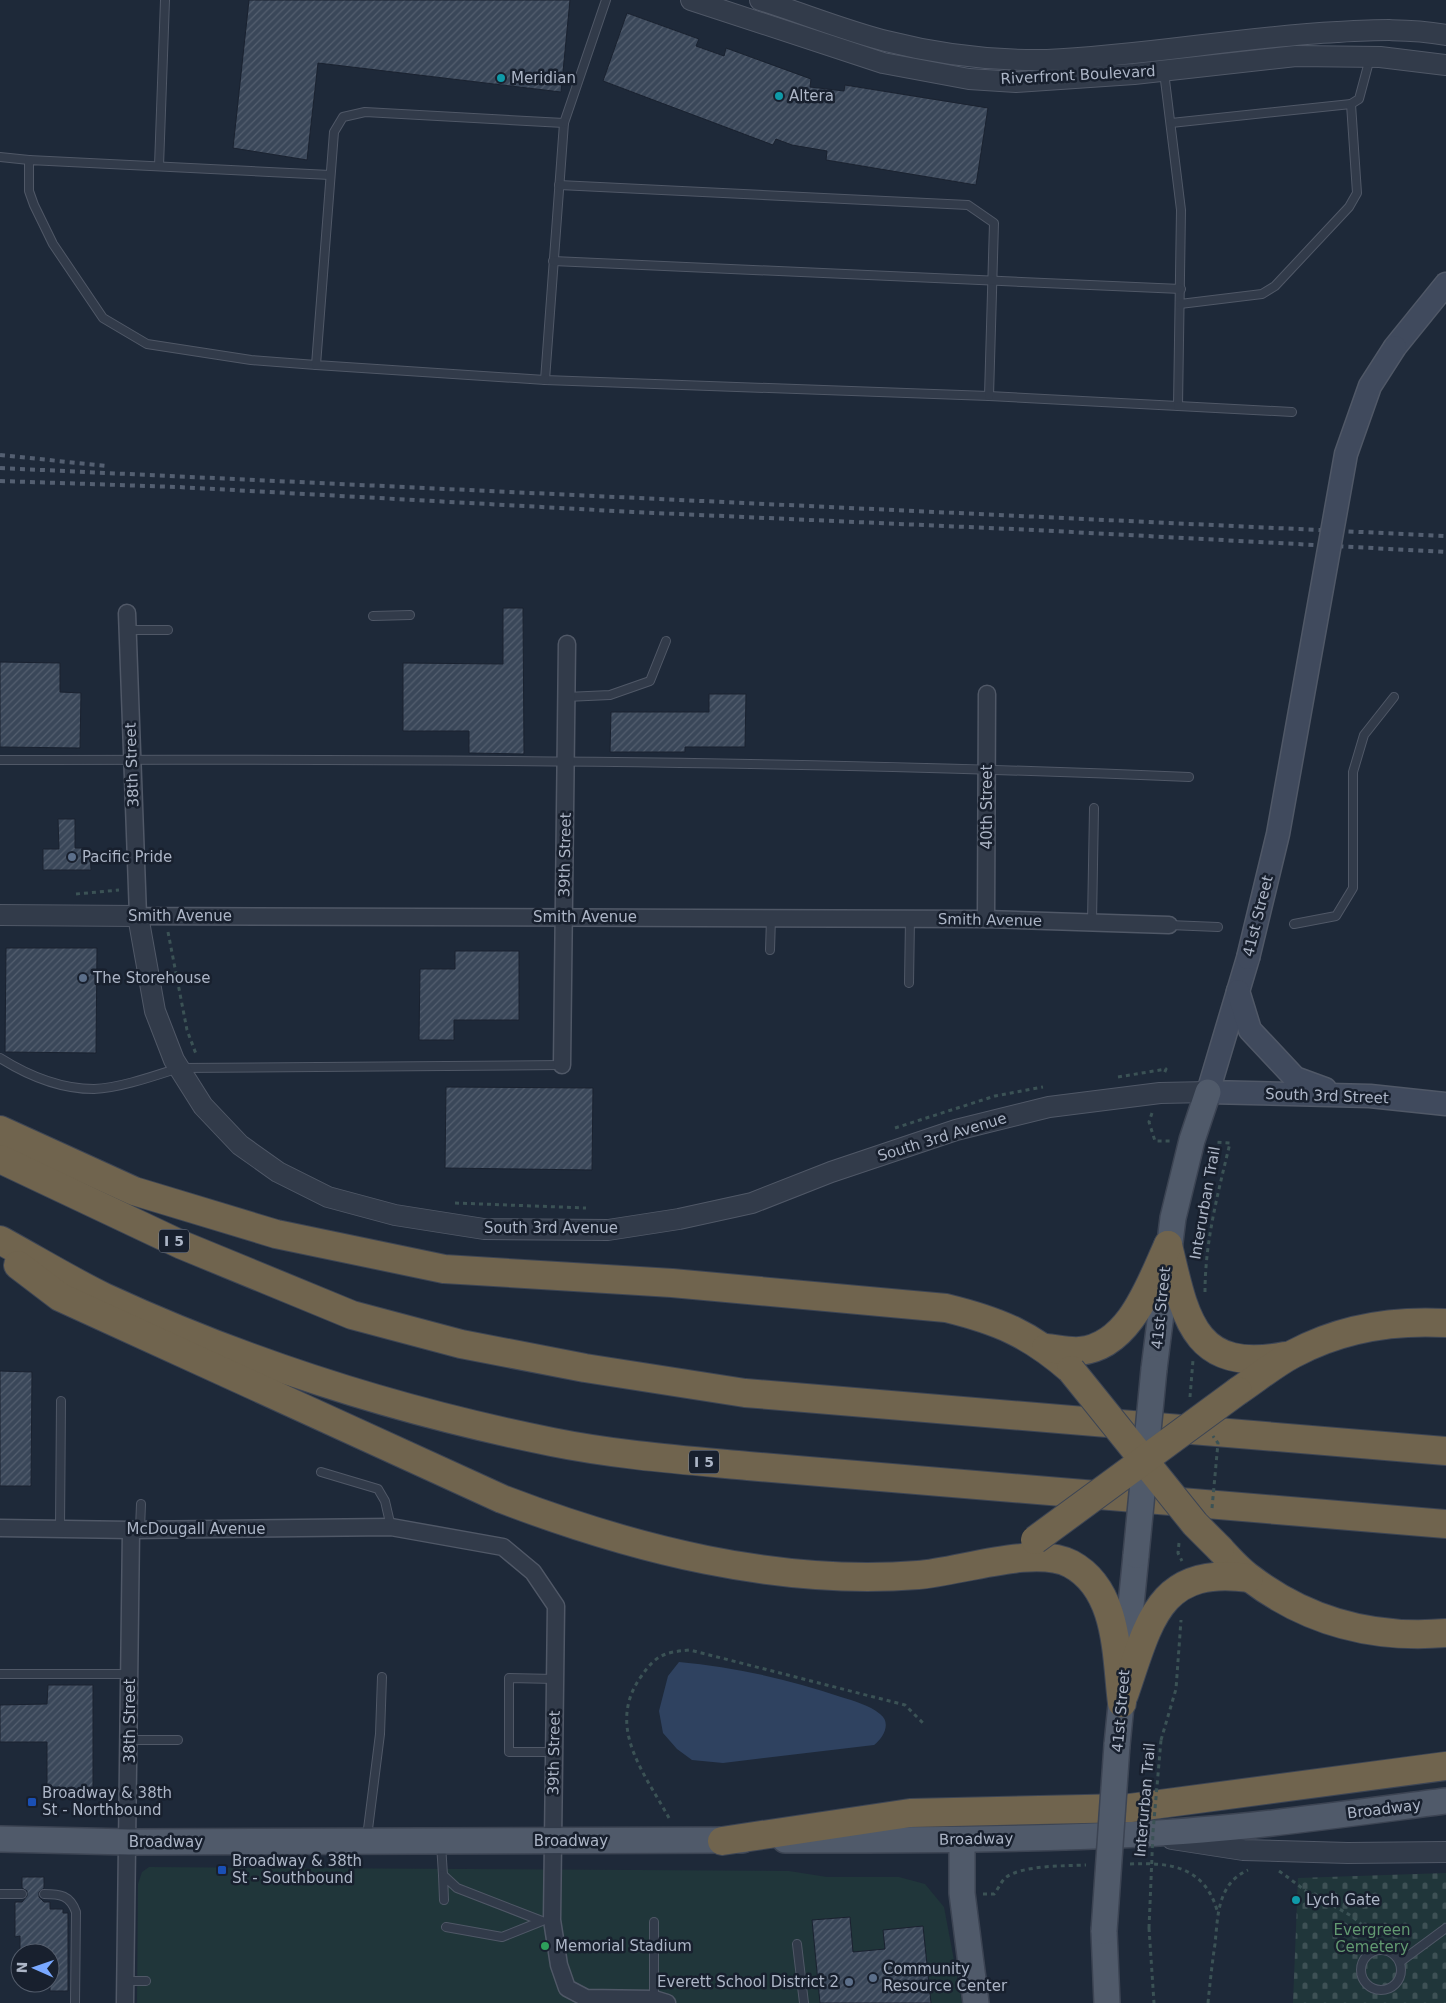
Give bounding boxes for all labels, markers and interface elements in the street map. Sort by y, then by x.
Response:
street label: Riverfront Boulevard [1000,62,1156,88]
place label: Meridian [511,69,576,87]
marker: Meridian [495,72,507,84]
place label: Altera [789,87,834,105]
marker: Altera [773,90,785,102]
street label: 38th Street [122,722,142,808]
street label: 40th Street [978,764,996,849]
street label: 39th Street [555,812,575,898]
place label: Pacific Pride [82,848,172,866]
marker: Pacific Pride [66,851,78,863]
street label: 41st Street [1239,873,1277,959]
street label: Smith Avenue [128,907,232,925]
street label: Smith Avenue [533,908,637,926]
street label: Smith Avenue [938,910,1042,930]
place label: The Storehouse [92,969,211,987]
marker: The Storehouse [77,972,89,984]
street label: South 3rd Street [1265,1085,1389,1107]
street label: South 3rd Avenue [875,1109,1009,1165]
street label: Interurban Trail [1186,1145,1224,1261]
street label: South 3rd Avenue [484,1219,618,1237]
road number: I 5 [159,1230,189,1252]
street label: 41st Street [1148,1266,1174,1350]
road number: I 5 [689,1450,719,1474]
street label: McDougall Avenue [127,1520,265,1538]
street label: 41st Street [1108,1669,1134,1753]
street label: 38th Street [121,1678,139,1763]
street label: 39th Street [544,1710,564,1796]
street label: Interurban Trail [1131,1742,1159,1858]
place label: Broadway & 38th St - Northbound [42,1784,172,1819]
marker: Broadway & 38th St - Northbound [26,1796,38,1808]
street label: Broadway [1346,1796,1422,1822]
street label: Broadway [939,1829,1013,1849]
street label: Broadway [534,1832,608,1850]
street label: Broadway [129,1833,203,1851]
place label: Broadway & 38th St - Southbound [232,1852,362,1887]
marker: Broadway & 38th St - Southbound [216,1864,228,1876]
place label: Lych Gate [1306,1891,1380,1909]
marker: Lych Gate [1290,1894,1302,1906]
park label: Evergreen Cemetery [1334,1921,1410,1956]
place label: Memorial Stadium [555,1937,692,1955]
marker: Memorial Stadium [539,1940,551,1952]
north arrow [10,1943,60,1993]
place label: Community Resource Center [883,1960,1008,1995]
text: N [14,1961,30,1974]
marker: Community Resource Center [867,1972,879,1984]
place label: Everett School District 2 [657,1973,839,1991]
marker: Everett School District 2 [843,1976,855,1988]

